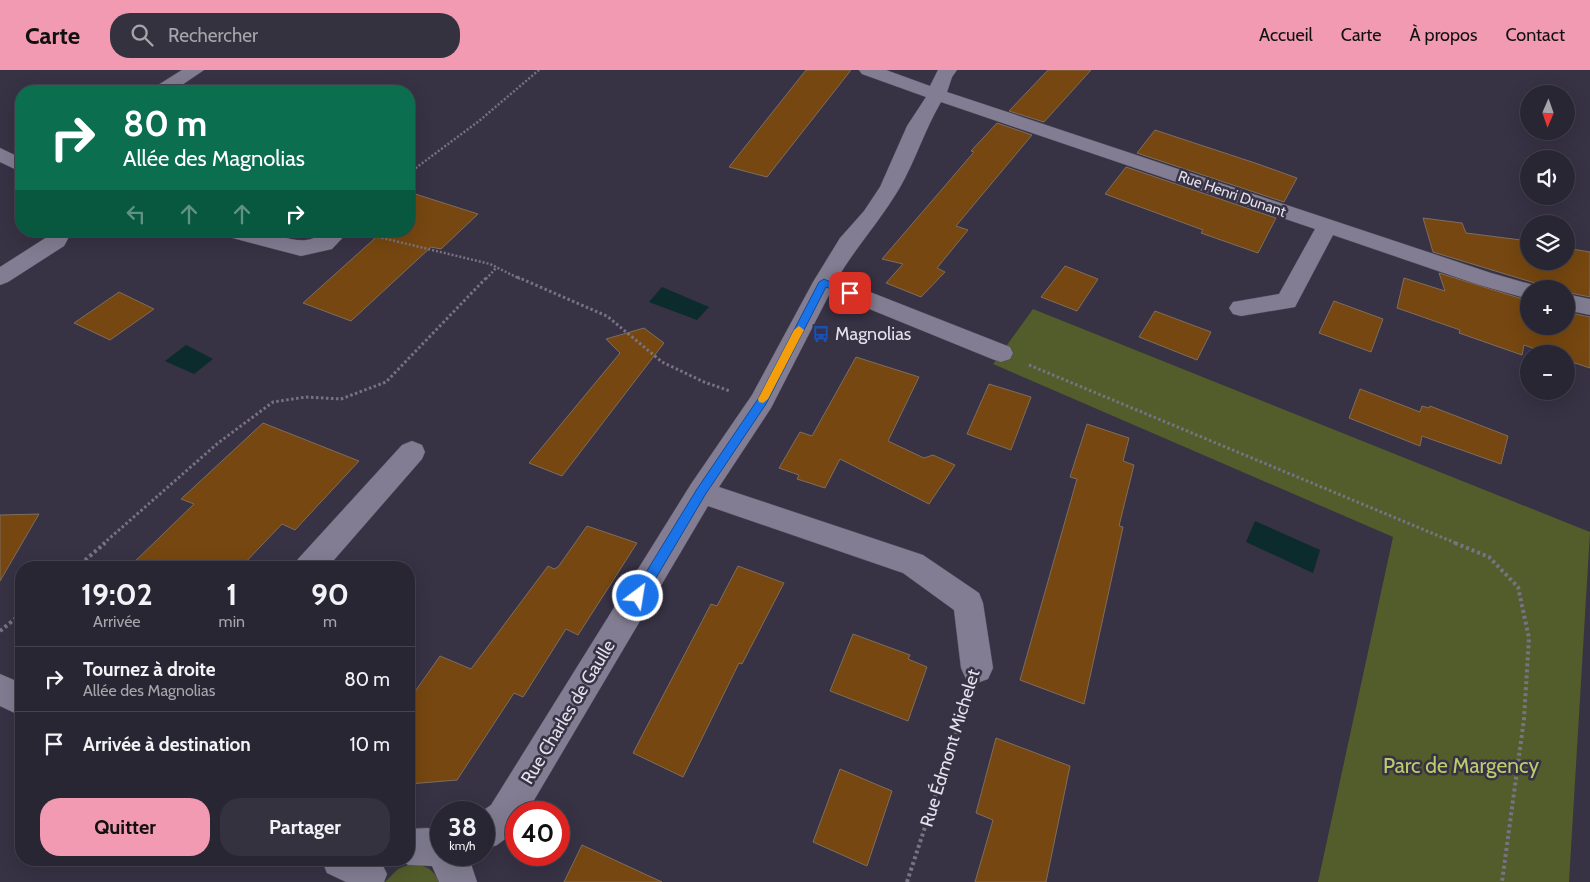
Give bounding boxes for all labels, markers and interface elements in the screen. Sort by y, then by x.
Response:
search box [110,13,460,58]
text: Carte [25,21,80,50]
icon: search [128,21,156,49]
text: Rechercher [168,24,258,47]
text: Accueil [1259,24,1313,46]
text: Carte [1341,24,1381,46]
text: À propos [1409,24,1477,46]
text: Contact [1505,24,1565,46]
north arrow [1520,85,1575,140]
map controls [1520,85,1575,400]
text: 80 m [123,102,207,145]
icon: right [40,105,105,170]
text: Allée des Magnolias [123,145,305,172]
button: sound [1520,150,1575,205]
street label: Rue Henri Dunant [1176,167,1288,221]
icon: left [122,200,150,228]
icon: ahead [175,200,203,228]
icon: ahead [228,200,256,228]
icon: right [281,200,309,228]
button: layers [1520,215,1575,270]
pin [829,272,871,314]
icon: arrive [836,279,864,307]
button: + [1520,280,1575,335]
place label: Magnolias [835,323,911,345]
bus stop icon: Magnolias [811,324,831,344]
button: − [1520,345,1575,400]
position arrow [611,569,663,621]
text: 19:02 [81,576,153,613]
text: 1 [226,576,237,613]
text: 90 [311,576,349,613]
text: Arrivée [93,612,141,631]
text: min [219,612,245,631]
text: m [323,612,337,631]
street label: Rue Charles de Gaulle [516,636,620,788]
text: Tournez à droite [83,658,216,681]
icon: right [40,665,68,693]
street label: Rue Édmont Michelet [916,667,984,829]
text: 80 m [344,668,390,691]
text: Allée des Magnolias [83,681,215,700]
icon: arrive [40,730,68,758]
text: Arrivée à destination [83,733,251,756]
text: 10 m [350,733,390,756]
park label: Parc de Margency [1383,753,1539,778]
button: Quitter [40,798,210,856]
button: Partager [220,798,390,856]
speed limit sign: 40 [505,801,570,866]
text: 38 [448,812,477,842]
text: km/h [449,838,476,853]

